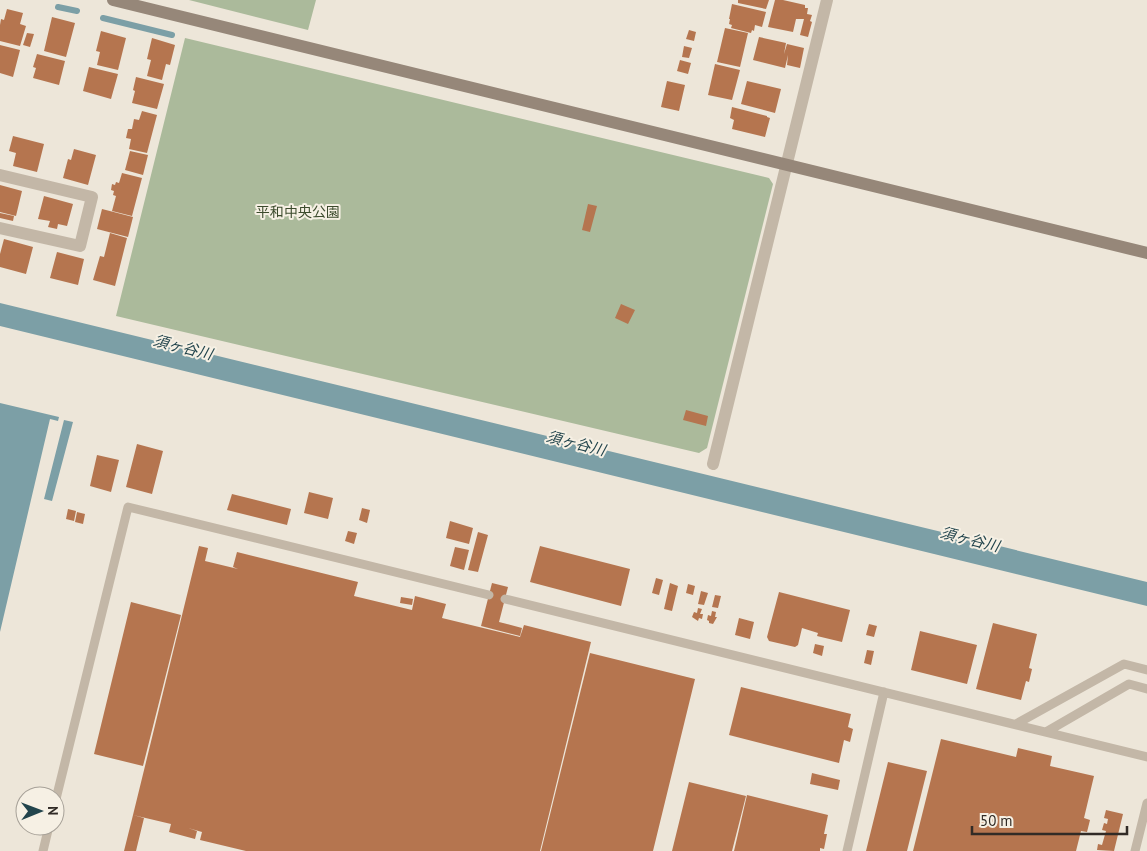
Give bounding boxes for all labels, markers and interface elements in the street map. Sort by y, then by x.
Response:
park label: 平和中央公園 [256,203,340,221]
water label: 須ヶ谷川 [152,331,216,364]
water label: 須ヶ谷川 [545,427,609,460]
water label: 須ヶ谷川 [939,523,1003,556]
north arrow [15,786,65,836]
scale bar [972,804,1127,836]
text: N [44,806,62,816]
text: 50 m [980,811,1013,830]

